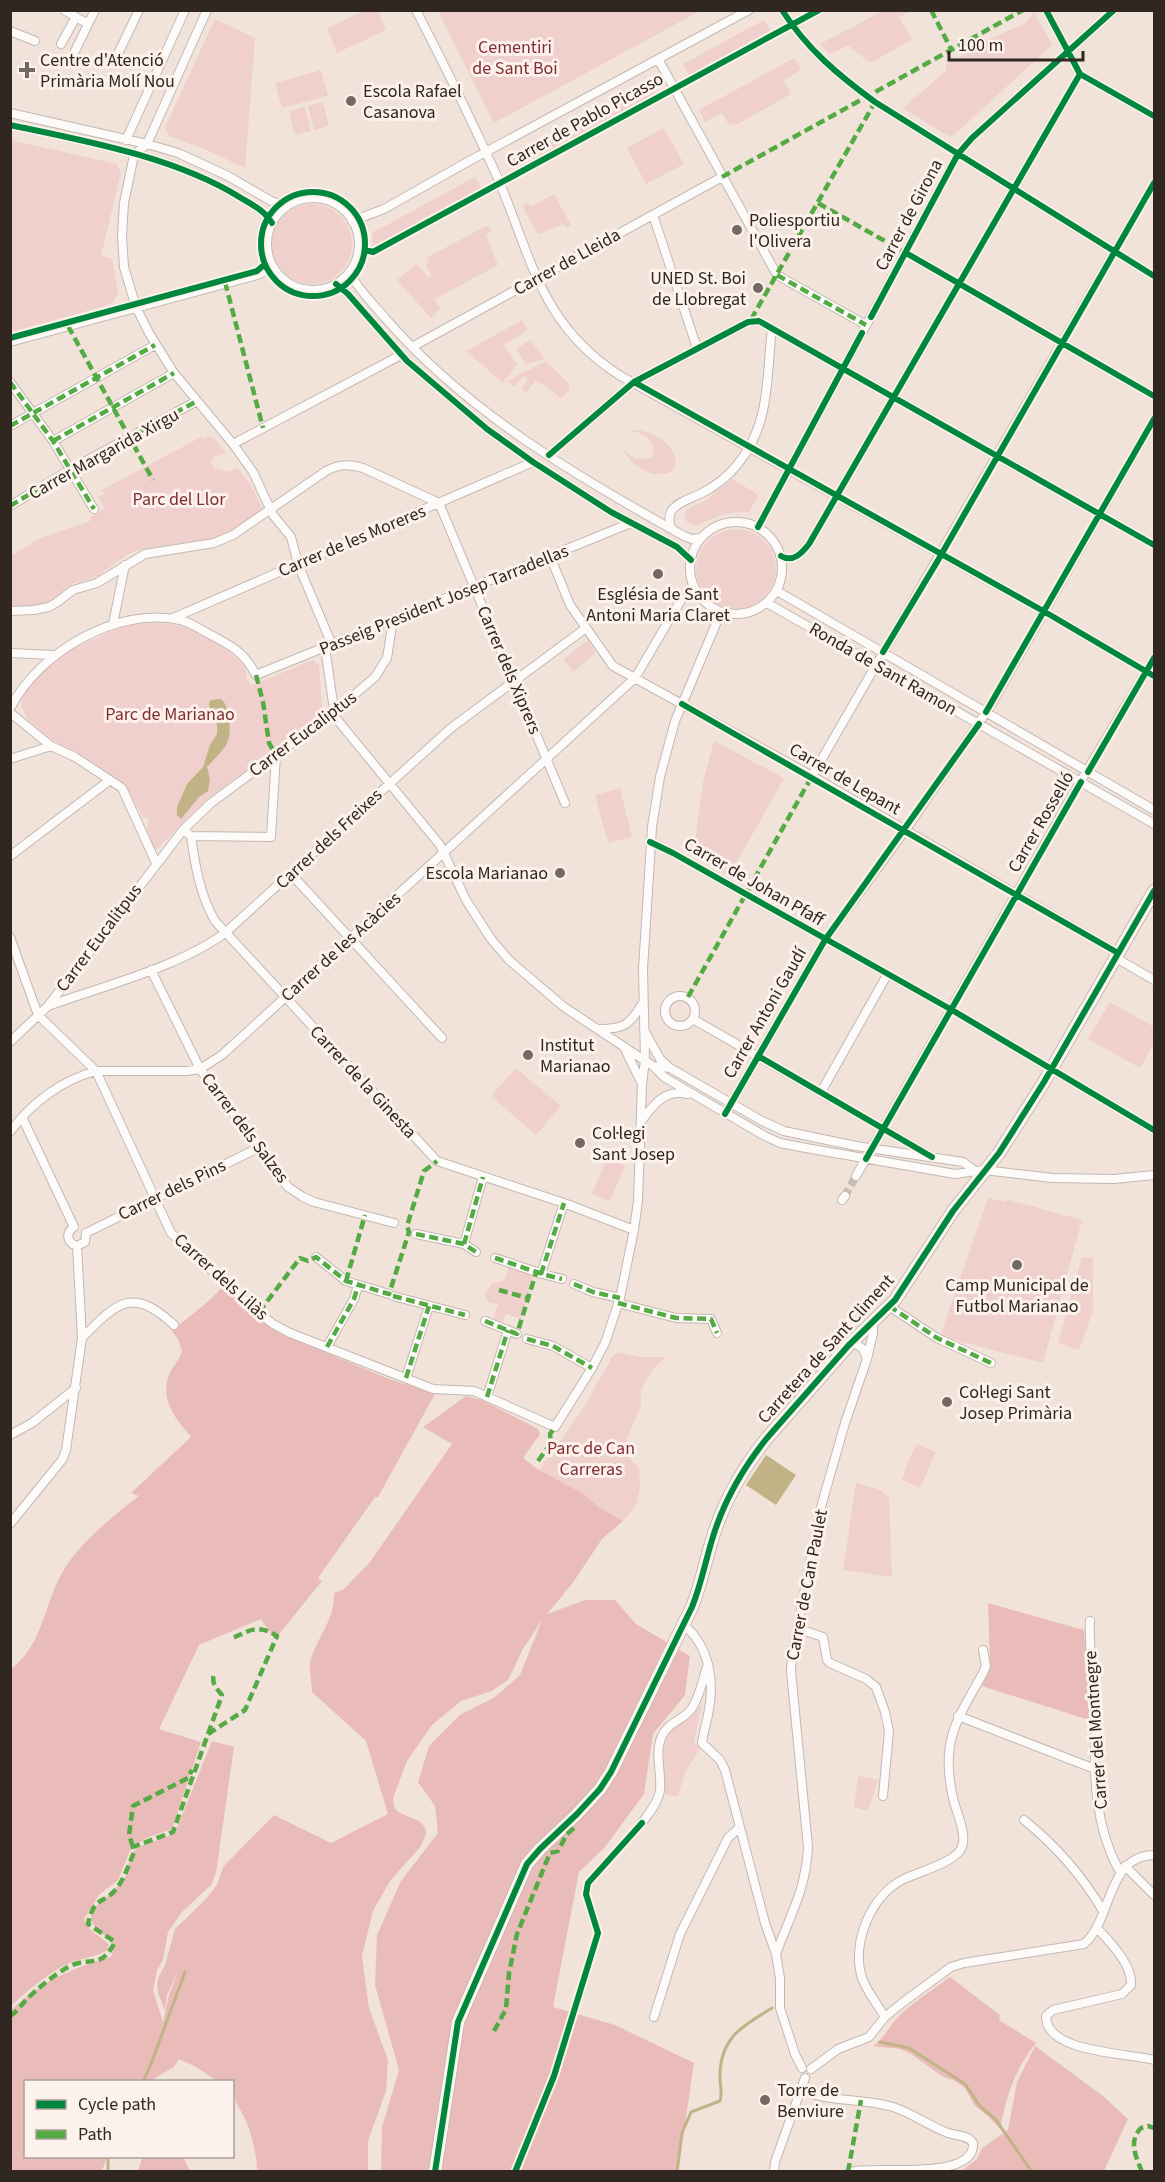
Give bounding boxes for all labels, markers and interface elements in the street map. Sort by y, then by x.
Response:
scale bar [949,24,1082,62]
text: 100 m [958,33,1003,58]
park label: Cementiri de Sant Boi [472,35,558,81]
place label: Centre d'Atenció Primària Molí Nou [40,48,175,94]
marker: Centre d'Atenció Primària Molí Nou [18,61,36,79]
street label: Carrer de Pablo Picasso [502,66,668,174]
place label: Escola Rafael Casanova [363,79,462,125]
marker: Escola Rafael Casanova [344,94,358,108]
street label: Carrer de Girona [869,155,949,275]
place label: Poliesportiu l'Olivera [749,208,840,254]
street label: Carrer de Lleida [509,222,625,302]
marker: Poliesportiu l'Olivera [730,223,744,237]
place label: UNED St. Boi de Llobregat [650,266,746,312]
marker: UNED St. Boi de Llobregat [751,281,765,295]
street label: Carrer Margarida Xirgu [24,402,184,506]
park label: Parc del Llor [133,487,226,512]
street label: Carrer de les Moreres [274,499,430,583]
street label: Passeig President Josep Tarradellas [316,538,572,662]
marker: Església de Sant Antoni Maria Claret [651,567,665,581]
place label: Església de Sant Antoni Maria Claret [586,582,730,628]
street label: Carrer dels Xiprers [471,602,547,738]
street label: Ronda de Sant Ramon [805,616,961,722]
street label: Carrer Eucaliptus [244,685,362,783]
park label: Parc de Marianao [105,702,235,727]
street label: Carrer de Lepant [785,737,905,821]
street label: Carrer Rosselló [1002,767,1080,877]
street label: Carrer dels Freixes [270,783,388,895]
street label: Carrer de Johan Pfaff [679,832,829,933]
place label: Escola Marianao [426,861,548,886]
marker: Escola Marianao [553,866,567,880]
street label: Carrer Eucalitpus [50,879,148,997]
street label: Carrer de les Acàcies [276,886,406,1008]
street label: Carrer Antoni Gaudí [717,942,813,1083]
street label: Carrer de la Ginesta [304,1020,422,1144]
place label: Institut Marianao [540,1033,611,1079]
marker: Institut Marianao [521,1048,535,1062]
street label: Carrer dels Salzes [195,1068,295,1188]
place label: Col·legi Sant Josep [592,1121,675,1167]
marker: Col·legi Sant Josep [573,1136,587,1150]
street label: Carrer dels Pins [114,1153,230,1227]
street label: Carrer dels Lilàs [168,1228,274,1326]
marker: Camp Municipal de Futbol Marianao [1010,1258,1024,1272]
street label: Carretera de Sant Climent [752,1269,900,1429]
place label: Camp Municipal de Futbol Marianao [945,1273,1089,1319]
place label: Col·legi Sant Josep Primària [959,1380,1072,1426]
marker: Col·legi Sant Josep Primària [940,1395,954,1409]
park label: Parc de Can Carreras [547,1436,635,1482]
street label: Carrer de Can Paulet [780,1507,834,1663]
street label: Carrer del Montnegre [1078,1650,1114,1810]
place label: Torre de Benviure [777,2078,844,2124]
legend [24,2080,234,2158]
text: Cycle path [78,2092,156,2117]
marker: Torre de Benviure [758,2093,772,2107]
text: Path [78,2122,112,2147]

